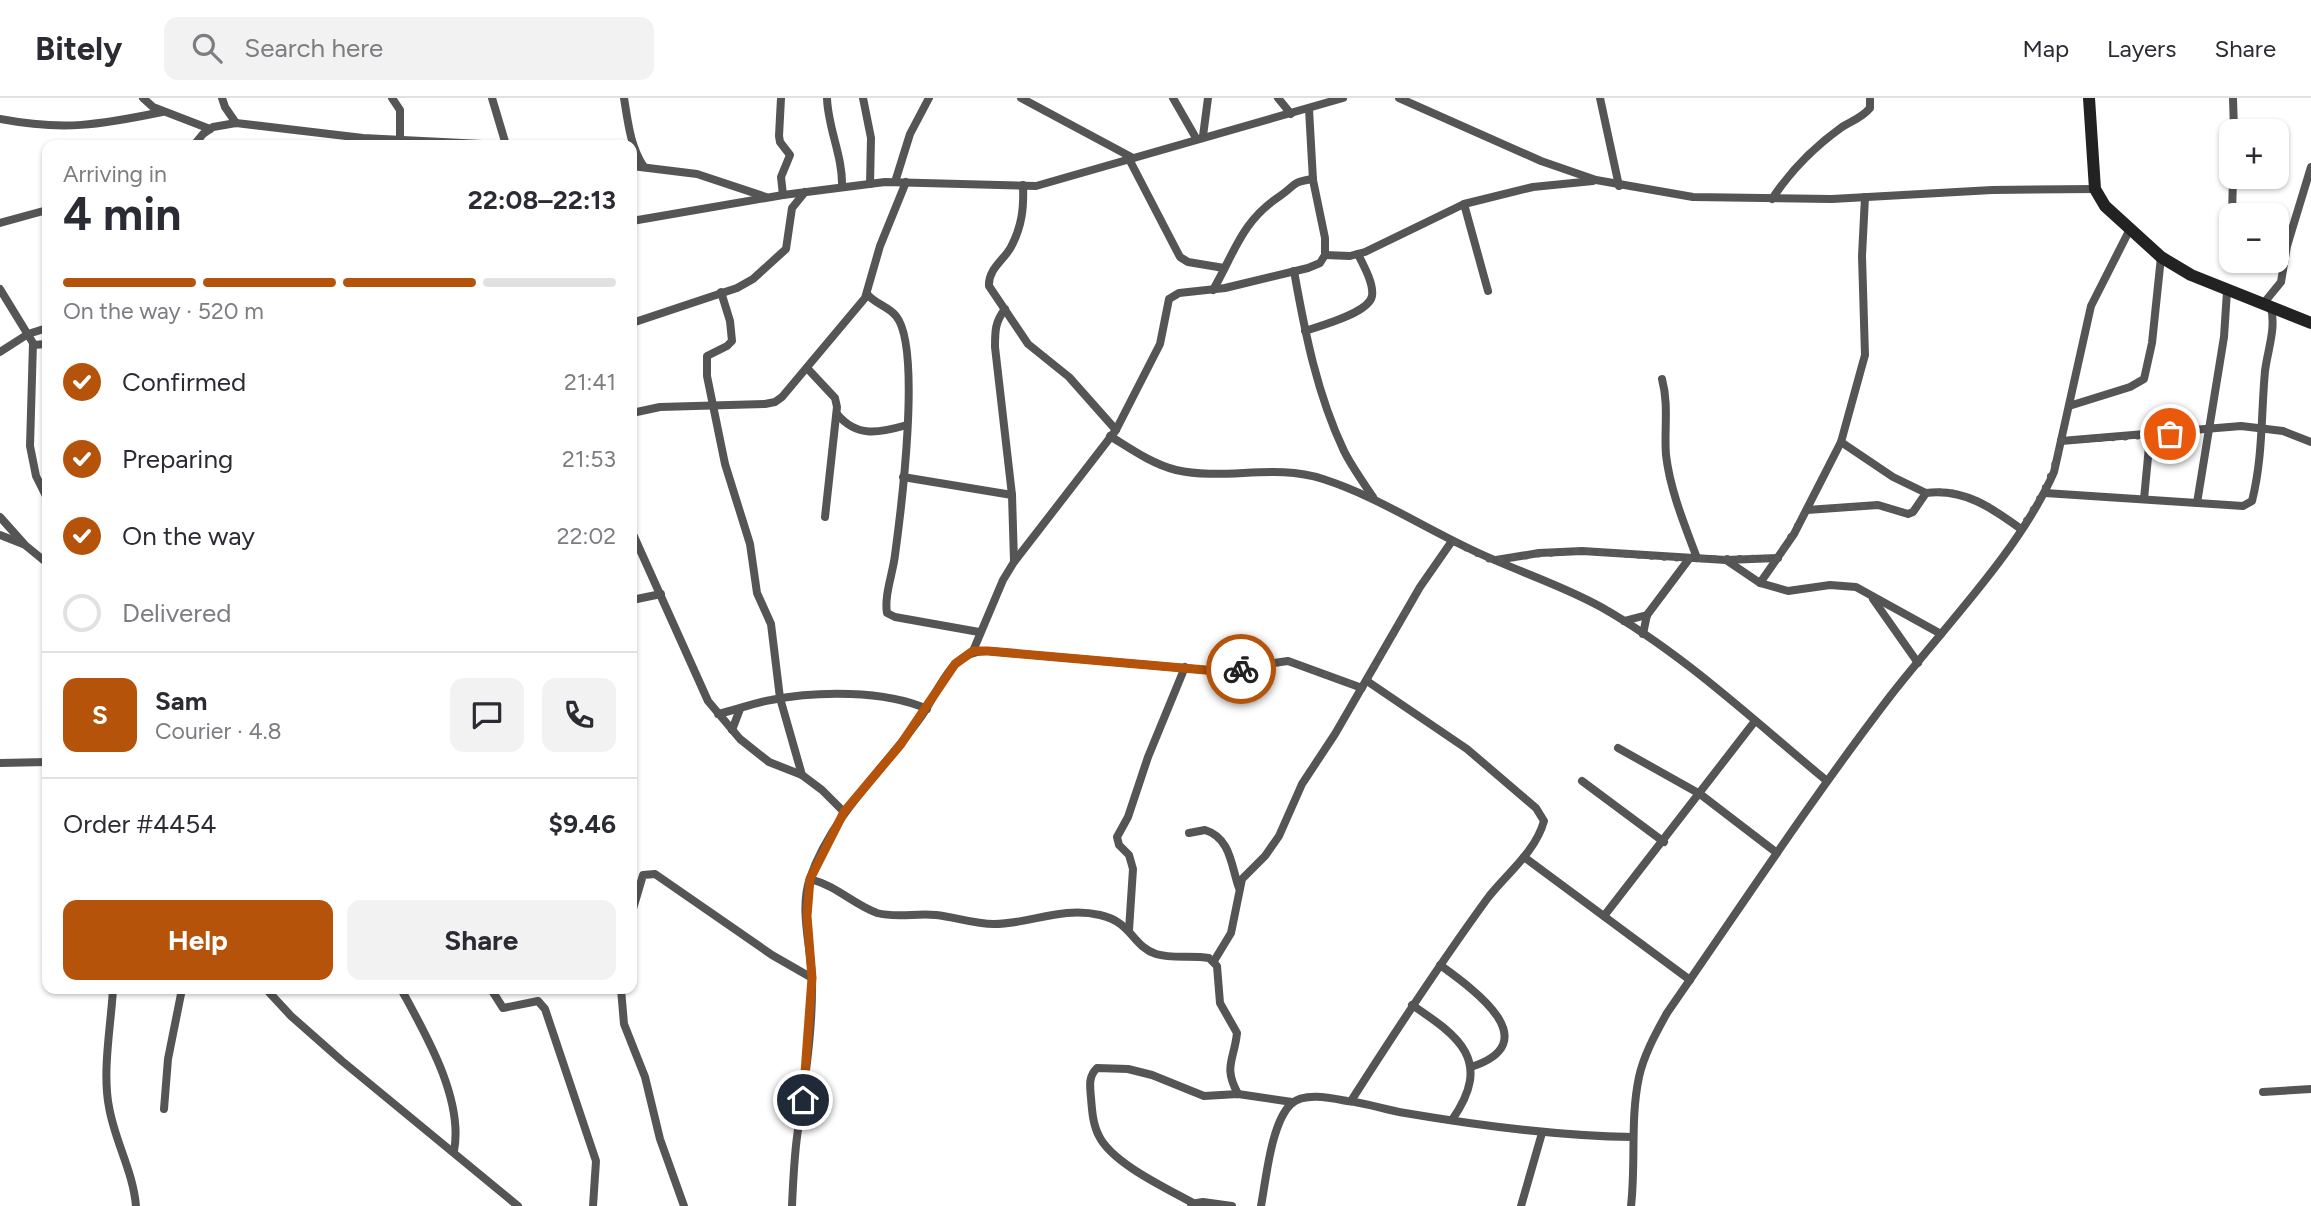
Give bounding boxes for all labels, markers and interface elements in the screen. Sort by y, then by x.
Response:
search box [164,17,654,80]
text: Bitely [35,29,122,68]
icon: search [188,29,226,67]
text: Search here [244,32,383,64]
text: Map [2022,34,2069,63]
text: Layers [2107,34,2176,63]
text: Share [2214,34,2276,63]
map controls [2219,119,2289,273]
button: + [2219,119,2289,189]
text: Arriving in [63,160,167,188]
text: 22:08–22:13 [468,184,616,216]
text: 4 min [63,186,181,242]
button: − [2219,203,2289,273]
text: On the way · 520 m [63,297,264,325]
icon: check [63,363,101,401]
text: Confirmed [122,366,246,398]
text: 21:41 [564,368,616,396]
pin [2140,404,2200,464]
icon: bag [2151,415,2189,453]
icon: check [63,440,101,478]
text: Preparing [122,443,233,475]
text: 21:53 [562,445,616,473]
icon: check [63,517,101,555]
text: On the way [122,520,255,552]
text: 22:02 [557,522,616,550]
text: Delivered [122,597,231,629]
courier [1206,634,1276,704]
icon: bike [1222,650,1260,688]
button: chat [450,678,524,752]
button: phone [542,678,616,752]
text: Sam [155,685,207,717]
text: S [92,699,108,731]
text: Courier · 4.8 [155,717,282,745]
text: Order #4454 [63,808,216,840]
text: $9.46 [549,808,616,840]
button: Help [63,900,333,980]
button: Share [347,900,616,980]
pin [773,1070,833,1130]
icon: home [784,1081,822,1119]

